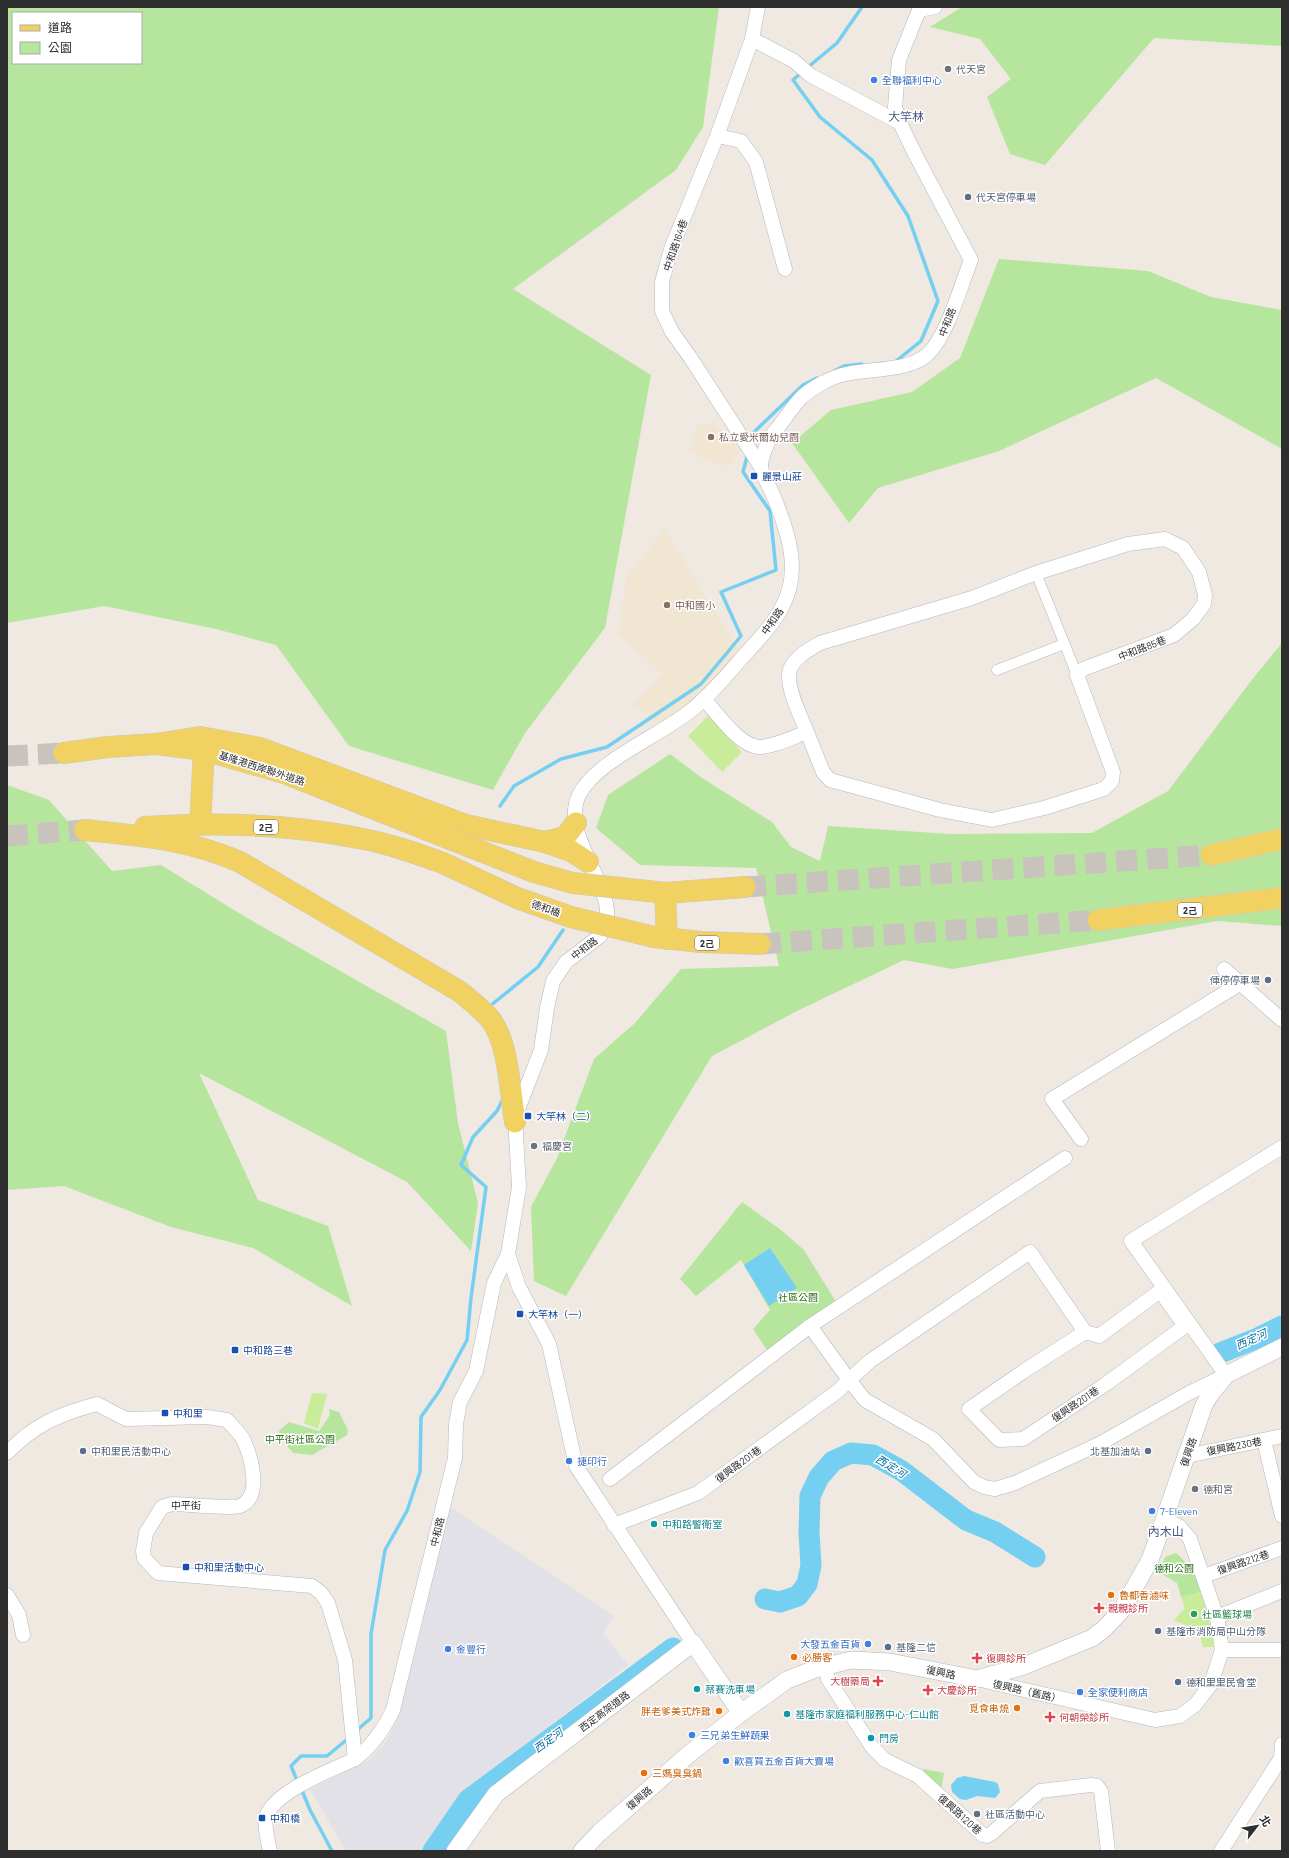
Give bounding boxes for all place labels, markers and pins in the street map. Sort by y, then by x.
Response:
place label: 代天宮 [956,63,986,75]
marker: 代天宮 [943,64,953,74]
place label: 全聯福利中心 [882,74,942,86]
marker: 全聯福利中心 [869,75,879,85]
place label: 代天宮停車場 [976,191,1036,203]
marker: 代天宮停車場 [963,192,973,202]
place label: 私立愛米爾幼兒園 [719,431,799,443]
marker: 私立愛米爾幼兒園 [706,432,716,442]
place label: 麗景山莊 [762,470,802,482]
marker: 麗景山莊 [749,471,759,481]
place label: 中和國小 [675,599,715,611]
marker: 中和國小 [662,600,672,610]
place label: 俥停停車場 [1209,974,1260,986]
marker: 俥停停車場 [1263,975,1273,985]
place label: 大竿林（二） [536,1110,596,1122]
marker: 大竿林（二） [523,1111,533,1121]
place label: 福慶宮 [542,1140,572,1152]
marker: 福慶宮 [529,1141,539,1151]
place label: 大竿林（一） [528,1308,588,1320]
marker: 大竿林（一） [515,1309,525,1319]
place label: 中和路三巷 [243,1344,293,1356]
marker: 中和路三巷 [230,1345,240,1355]
place label: 中和里 [173,1407,203,1419]
marker: 中和里 [160,1408,170,1418]
place label: 中和里民活動中心 [91,1445,171,1457]
place label: 北基加油站 [1090,1445,1140,1457]
marker: 中和里民活動中心 [78,1446,88,1456]
marker: 北基加油站 [1143,1446,1153,1456]
place label: 捷印行 [577,1455,607,1467]
marker: 捷印行 [564,1456,574,1466]
place label: 德和宮 [1203,1483,1233,1495]
marker: 德和宮 [1190,1484,1200,1494]
place label: 7-Eleven [1160,1505,1198,1517]
marker: 7-Eleven [1147,1506,1157,1516]
place label: 中和路警衛室 [662,1518,722,1530]
marker: 中和路警衛室 [649,1519,659,1529]
place label: 中和里活動中心 [194,1561,264,1573]
marker: 中和里活動中心 [181,1562,191,1572]
place label: 魯都香滷味 [1119,1589,1169,1601]
marker: 魯都香滷味 [1106,1590,1116,1600]
marker: 親親診所 [1093,1602,1105,1614]
place label: 親親診所 [1108,1602,1148,1614]
place label: 社區籃球場 [1202,1608,1252,1620]
marker: 社區籃球場 [1189,1609,1199,1619]
place label: 基隆市消防局中山分隊 [1166,1625,1266,1637]
marker: 基隆市消防局中山分隊 [1153,1626,1163,1636]
place label: 大發五金百貨 [800,1638,860,1650]
marker: 大發五金百貨 [863,1639,873,1649]
place label: 基隆二信 [896,1641,936,1653]
marker: 基隆二信 [883,1642,893,1652]
place label: 金豐行 [456,1643,486,1655]
marker: 金豐行 [443,1644,453,1654]
place label: 必勝客 [802,1651,833,1663]
marker: 必勝客 [789,1652,799,1662]
marker: 復興診所 [971,1652,983,1664]
place label: 復興診所 [986,1652,1026,1664]
place label: 大樹藥局 [830,1675,870,1687]
marker: 大樹藥局 [873,1676,883,1686]
place label: 德和里里民會堂 [1186,1676,1256,1688]
marker: 德和里里民會堂 [1173,1677,1183,1687]
place label: 蔡賽洗車場 [705,1683,755,1695]
marker: 蔡賽洗車場 [692,1684,702,1694]
marker: 大慶診所 [922,1684,934,1696]
place label: 大慶診所 [937,1684,977,1696]
place label: 全家便利商店 [1088,1686,1148,1698]
marker: 全家便利商店 [1075,1687,1085,1697]
place label: 覓食串燒 [969,1702,1009,1714]
marker: 覓食串燒 [1012,1703,1022,1713]
place label: 胖老爹美式炸雞 [641,1705,711,1717]
marker: 胖老爹美式炸雞 [714,1706,724,1716]
place label: 基隆市家庭福利服務中心-仁山館 [795,1708,939,1720]
marker: 基隆市家庭福利服務中心-仁山館 [782,1709,792,1719]
marker: 何朝榮診所 [1044,1711,1056,1723]
place label: 何朝榮診所 [1059,1711,1109,1723]
place label: 三兄弟生鮮蔬果 [700,1729,770,1741]
marker: 三兄弟生鮮蔬果 [687,1730,697,1740]
place label: 門房 [879,1732,899,1744]
marker: 門房 [866,1733,876,1743]
place label: 歡喜買五金百貨大賣場 [734,1755,834,1767]
marker: 歡喜買五金百貨大賣場 [721,1756,731,1766]
place label: 三媽臭臭鍋 [652,1767,702,1779]
marker: 三媽臭臭鍋 [639,1768,649,1778]
place label: 社區活動中心 [985,1808,1045,1820]
marker: 社區活動中心 [972,1809,982,1819]
place label: 中和橋 [270,1812,300,1824]
marker: 中和橋 [257,1813,267,1823]

